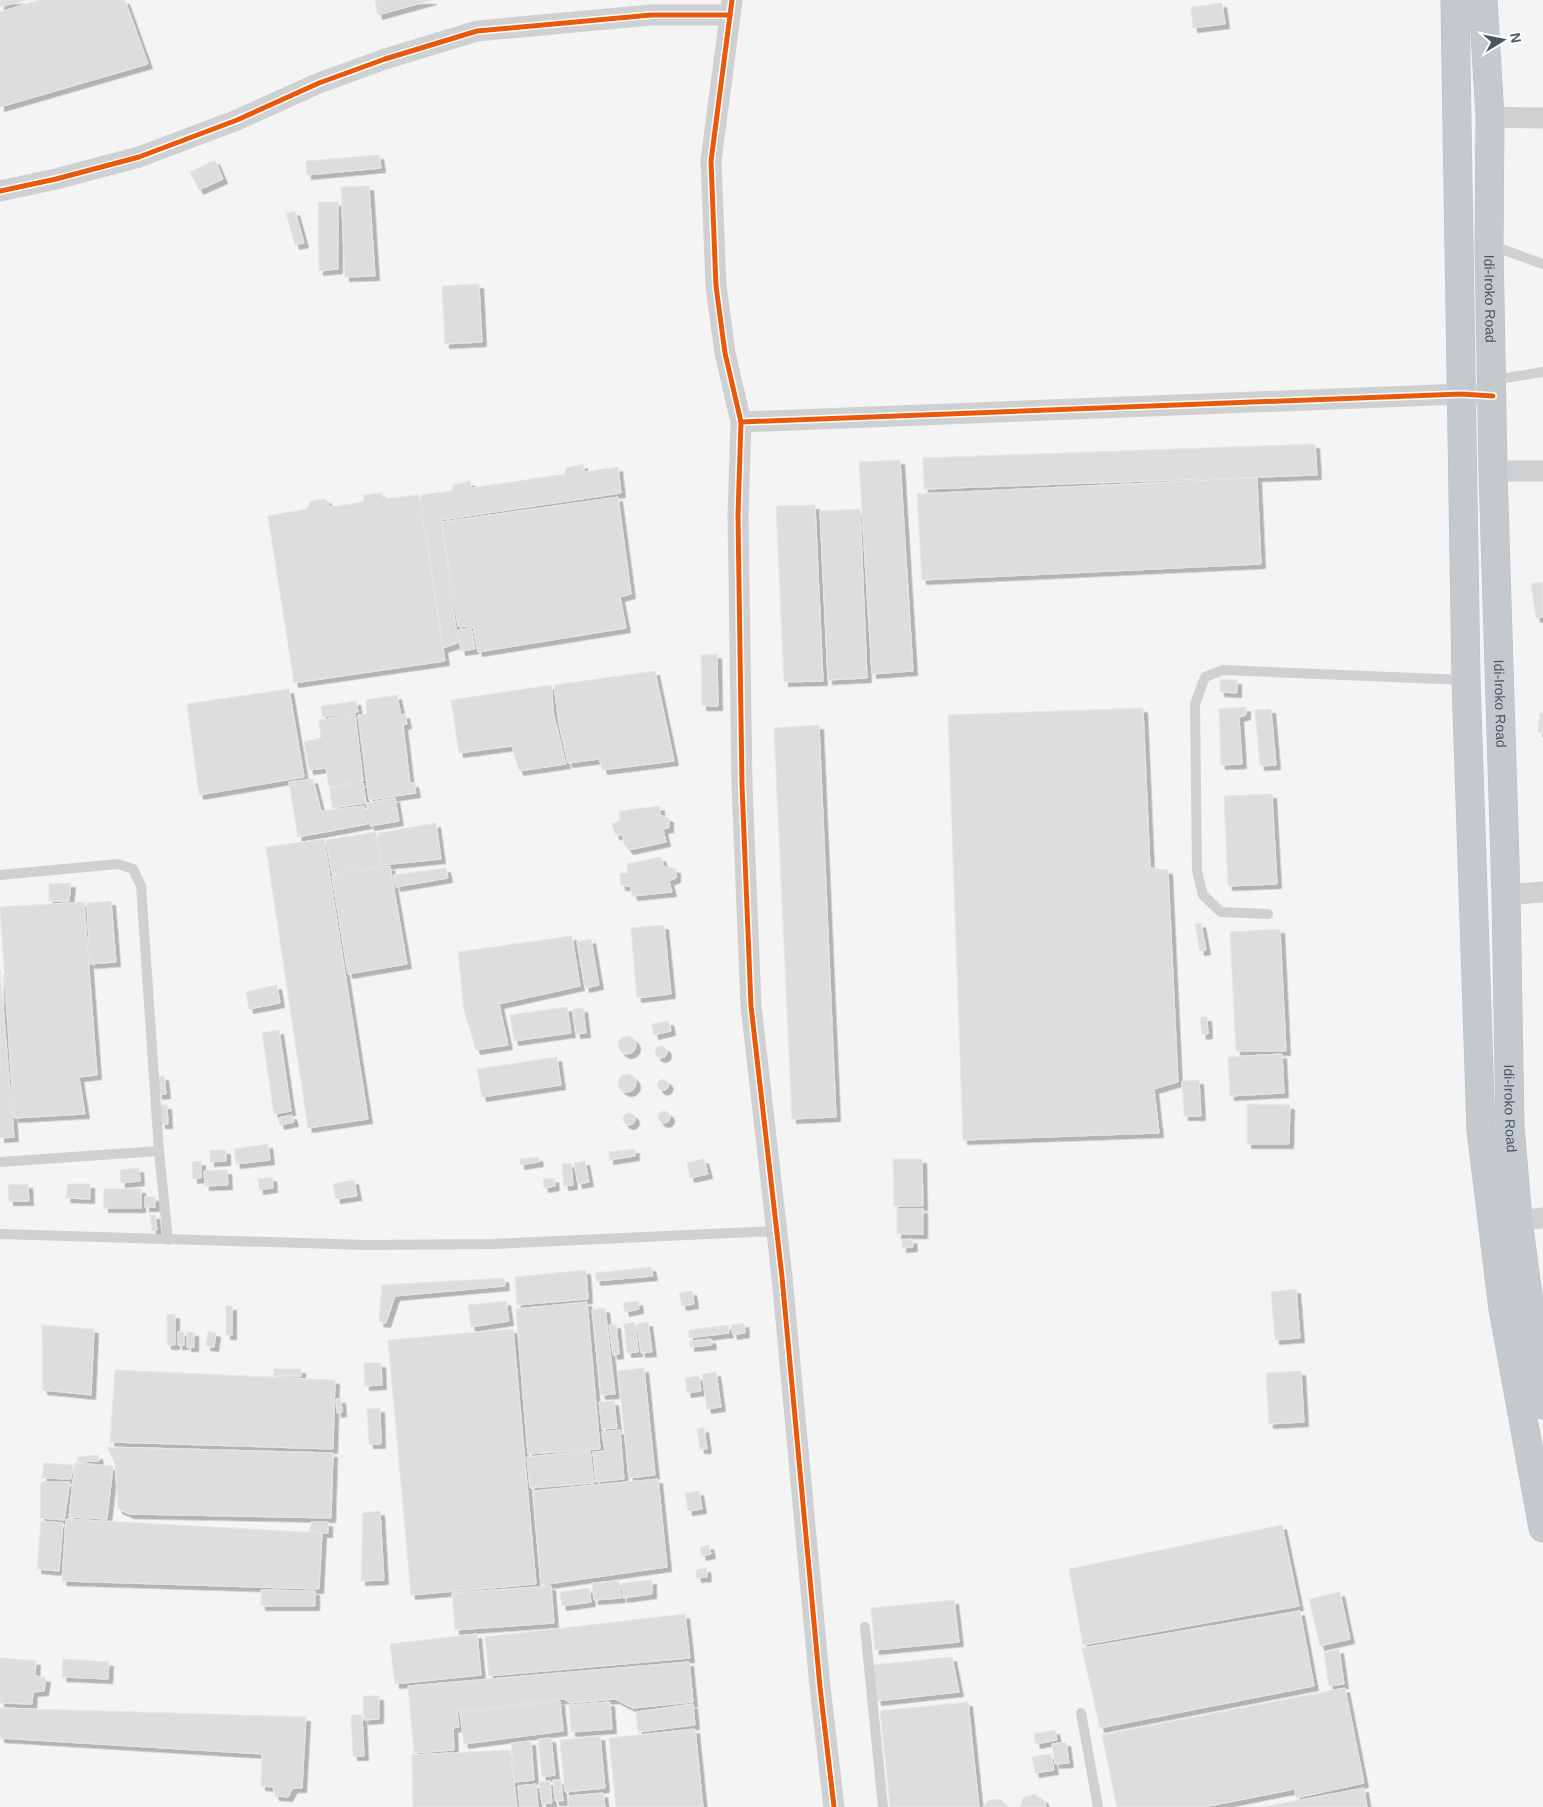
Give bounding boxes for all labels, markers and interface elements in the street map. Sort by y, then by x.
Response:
north arrow [1478,15,1528,65]
text: N [1507,31,1525,44]
street label: Idi-Iroko Road [1481,255,1499,343]
street label: Idi-Iroko Road [1491,659,1509,748]
street label: Idi-Iroko Road [1501,1064,1520,1153]

